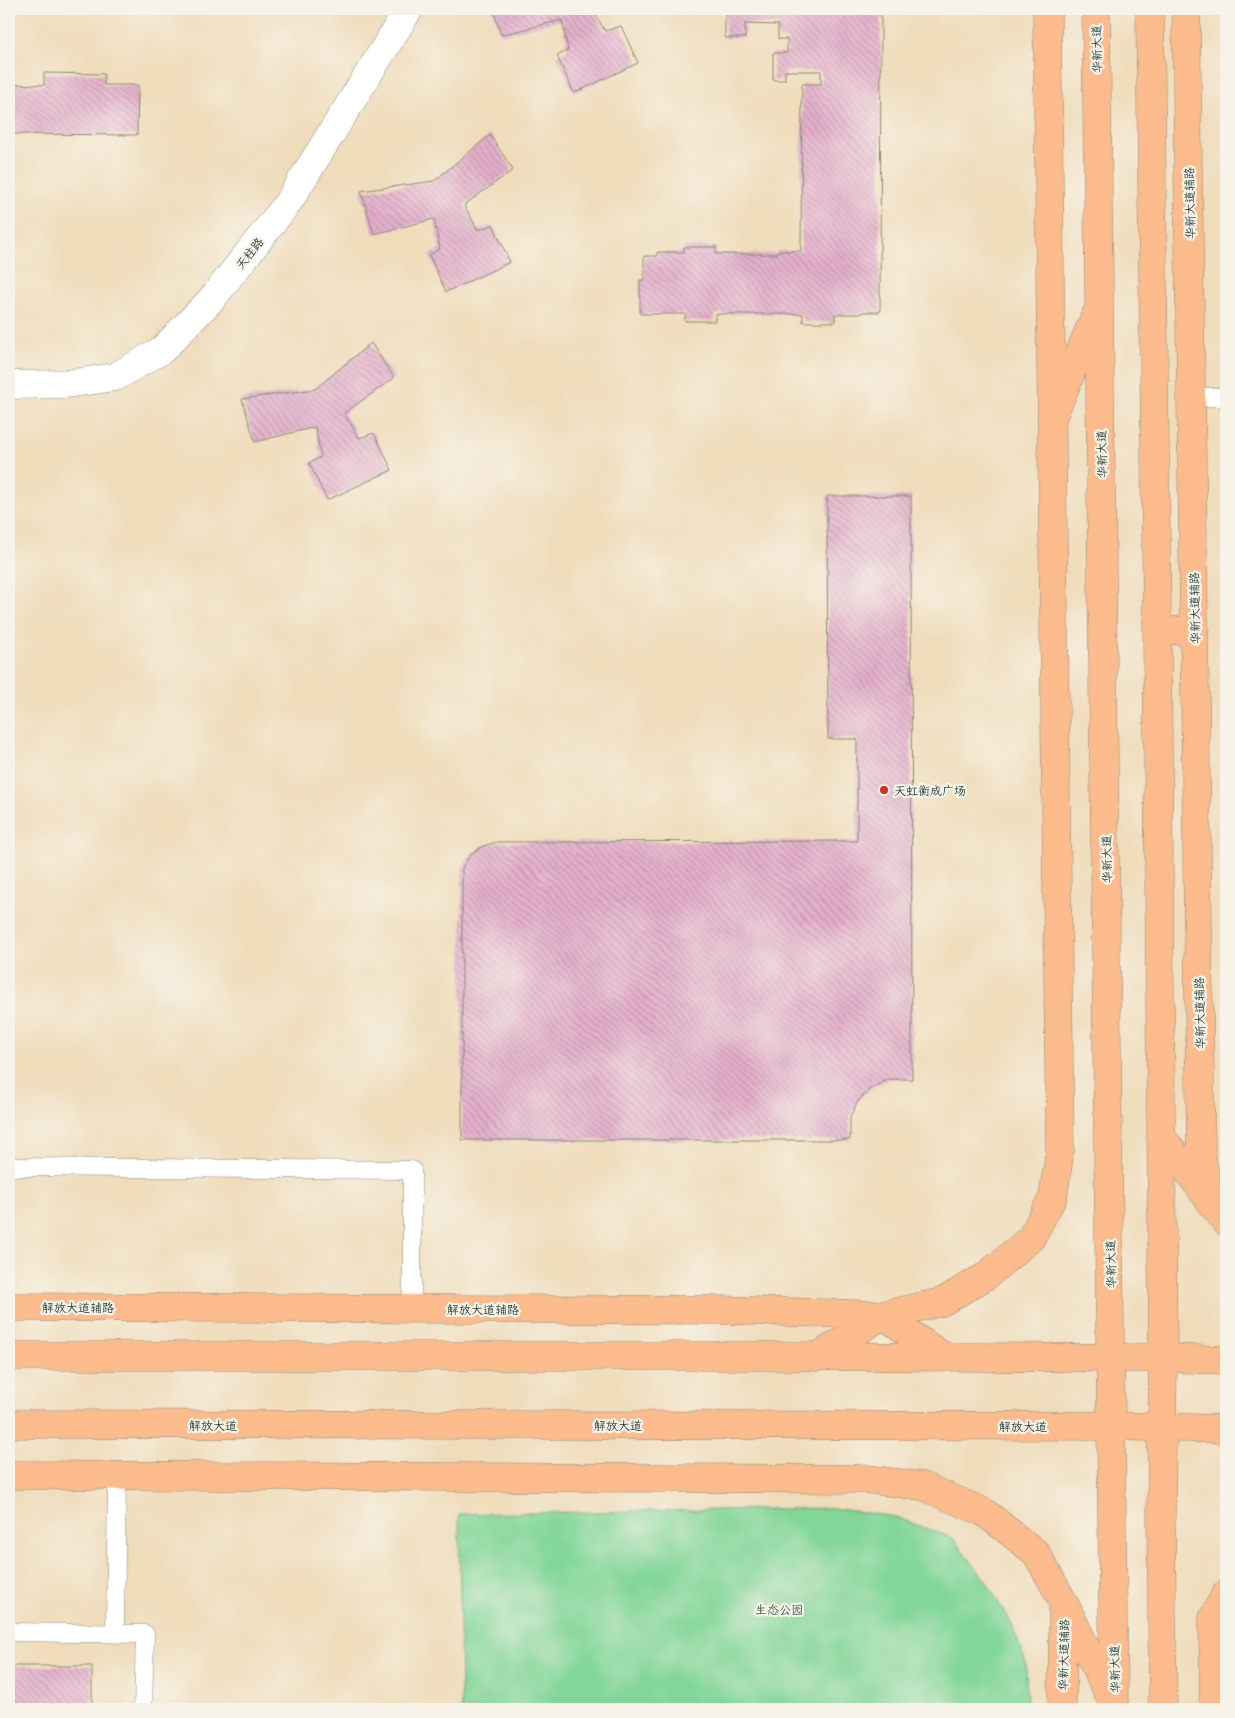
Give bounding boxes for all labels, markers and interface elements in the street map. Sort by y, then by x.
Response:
street label: 华新大道 [1087,25,1105,73]
street label: 华新大道辅路 [1179,167,1199,239]
street label: 天柱路 [231,233,267,273]
street label: 华新大道 [1092,430,1110,478]
street label: 华新大道辅路 [1184,572,1204,644]
place label: 天虹衡成广场 [894,781,966,799]
marker: 天虹衡成广场 [878,784,890,796]
street label: 华新大道 [1097,835,1115,883]
street label: 华新大道辅路 [1189,977,1209,1049]
street label: 华新大道 [1101,1240,1119,1288]
street label: 解放大道辅路 [42,1298,114,1316]
street label: 解放大道辅路 [447,1300,519,1318]
street label: 解放大道 [189,1416,237,1434]
street label: 解放大道 [594,1416,642,1434]
street label: 解放大道 [999,1417,1047,1435]
park label: 生态公园 [755,1600,803,1618]
street label: 华新大道辅路 [1053,1619,1073,1691]
street label: 华新大道 [1105,1645,1123,1693]

